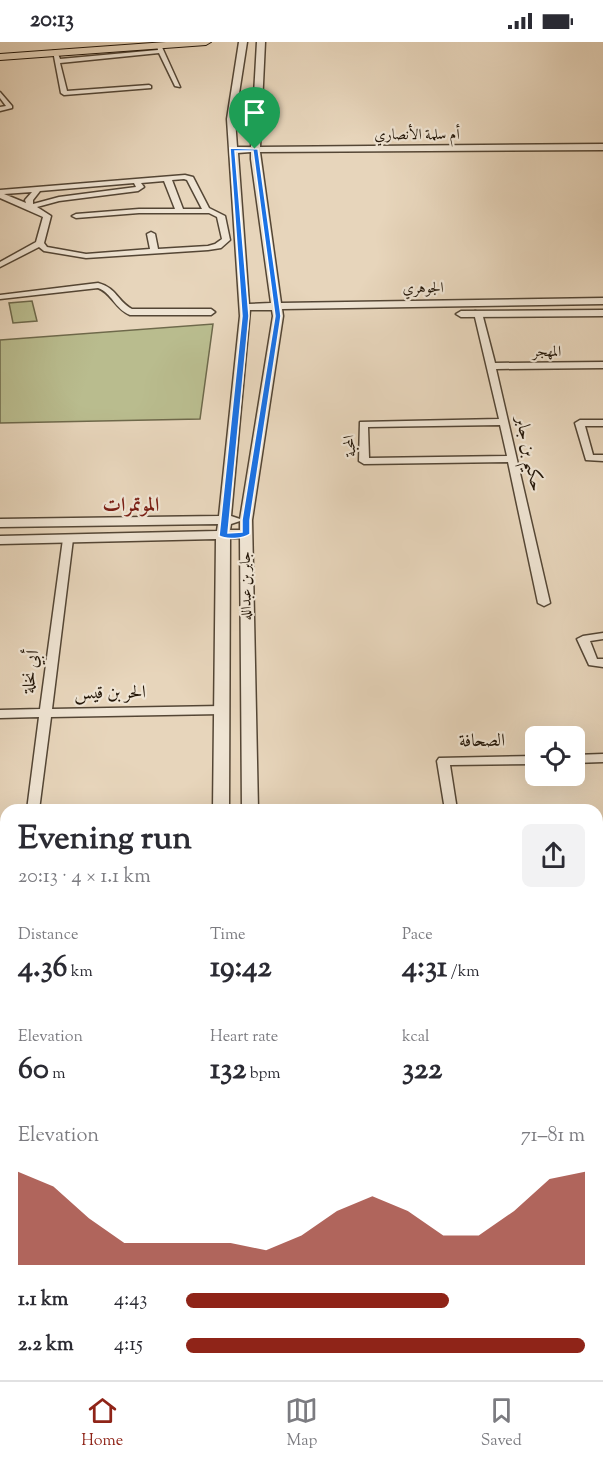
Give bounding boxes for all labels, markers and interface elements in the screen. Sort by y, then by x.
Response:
text: 20:13 [30,5,74,37]
pin [229,87,280,149]
icon: arrive [238,96,271,129]
street label: أم سلمة الأنصاري [374,123,460,147]
street label: الجوهري [402,278,444,300]
street label: المهجر [531,342,561,363]
street label: حكيم بن جابر [504,412,549,495]
street label: المحبة [339,434,363,458]
district label: الموتمرات [103,492,159,521]
street label: جابر بن عبدالله [236,551,258,621]
street label: أبي نخلة [14,648,48,696]
street label: الحر بن قيس [74,680,146,708]
map controls [525,726,585,786]
button: locate [525,726,585,786]
street label: الصحافة [459,729,505,755]
text: Evening run [18,816,192,864]
button: share [522,824,585,887]
text: 20:13 · 4 × 1.1 km [18,863,151,892]
text: Distance [18,924,78,947]
text: Time [210,924,246,947]
text: Pace [402,924,433,947]
text: 4.36 [18,947,67,990]
text: 19:42 [210,947,271,990]
text: 4:31 [402,947,447,990]
text: km [67,961,93,984]
text: /km [447,961,480,984]
text: Elevation [18,1026,83,1049]
text: Heart rate [210,1026,278,1049]
text: kcal [402,1026,430,1049]
text: 60 [18,1049,49,1092]
text: 132 [210,1049,246,1092]
text: 322 [402,1049,442,1092]
text: m [49,1063,65,1086]
text: bpm [246,1063,281,1086]
text: Elevation [18,1122,99,1151]
text: 71–81 m [521,1122,585,1151]
text: 1.1 km [18,1286,68,1315]
text: 4:43 [114,1286,147,1315]
text: 2.2 km [18,1331,73,1360]
text: 4:15 [114,1331,143,1360]
tab: Home [81,1394,123,1453]
tab: Map [285,1394,318,1453]
tab: Saved [481,1394,522,1453]

